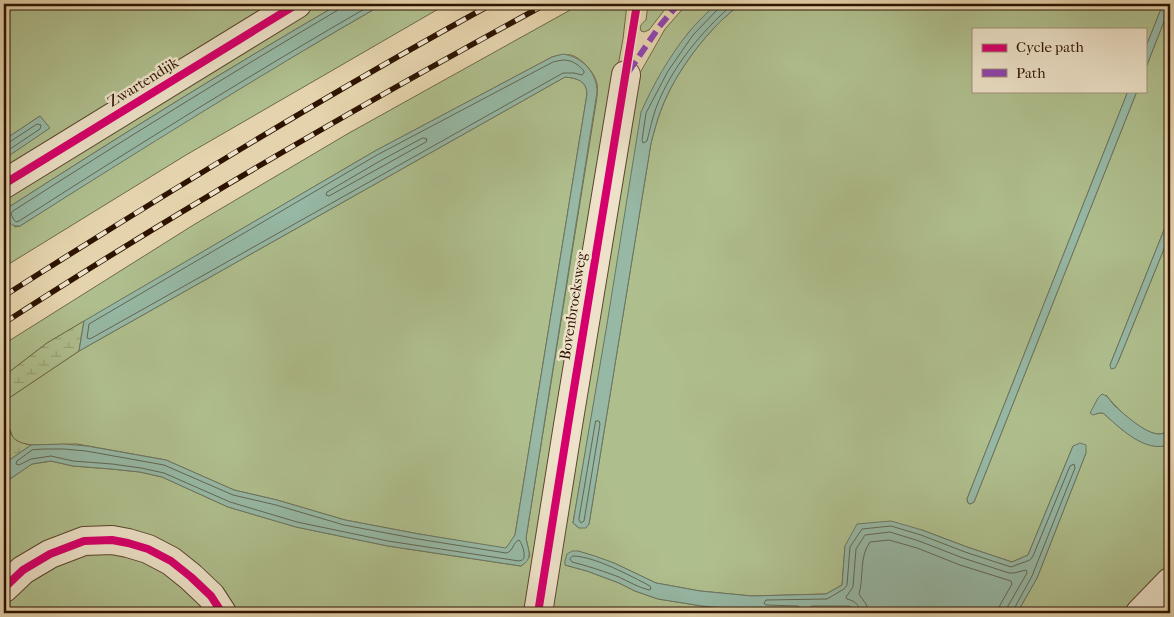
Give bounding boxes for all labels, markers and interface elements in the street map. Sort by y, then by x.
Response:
legend [972,28,1146,92]
text: Cycle path [1016,38,1084,56]
street label: Zwartendijk [104,53,182,111]
text: Path [1016,64,1046,82]
street label: Bovenbroeksweg [556,250,591,361]

